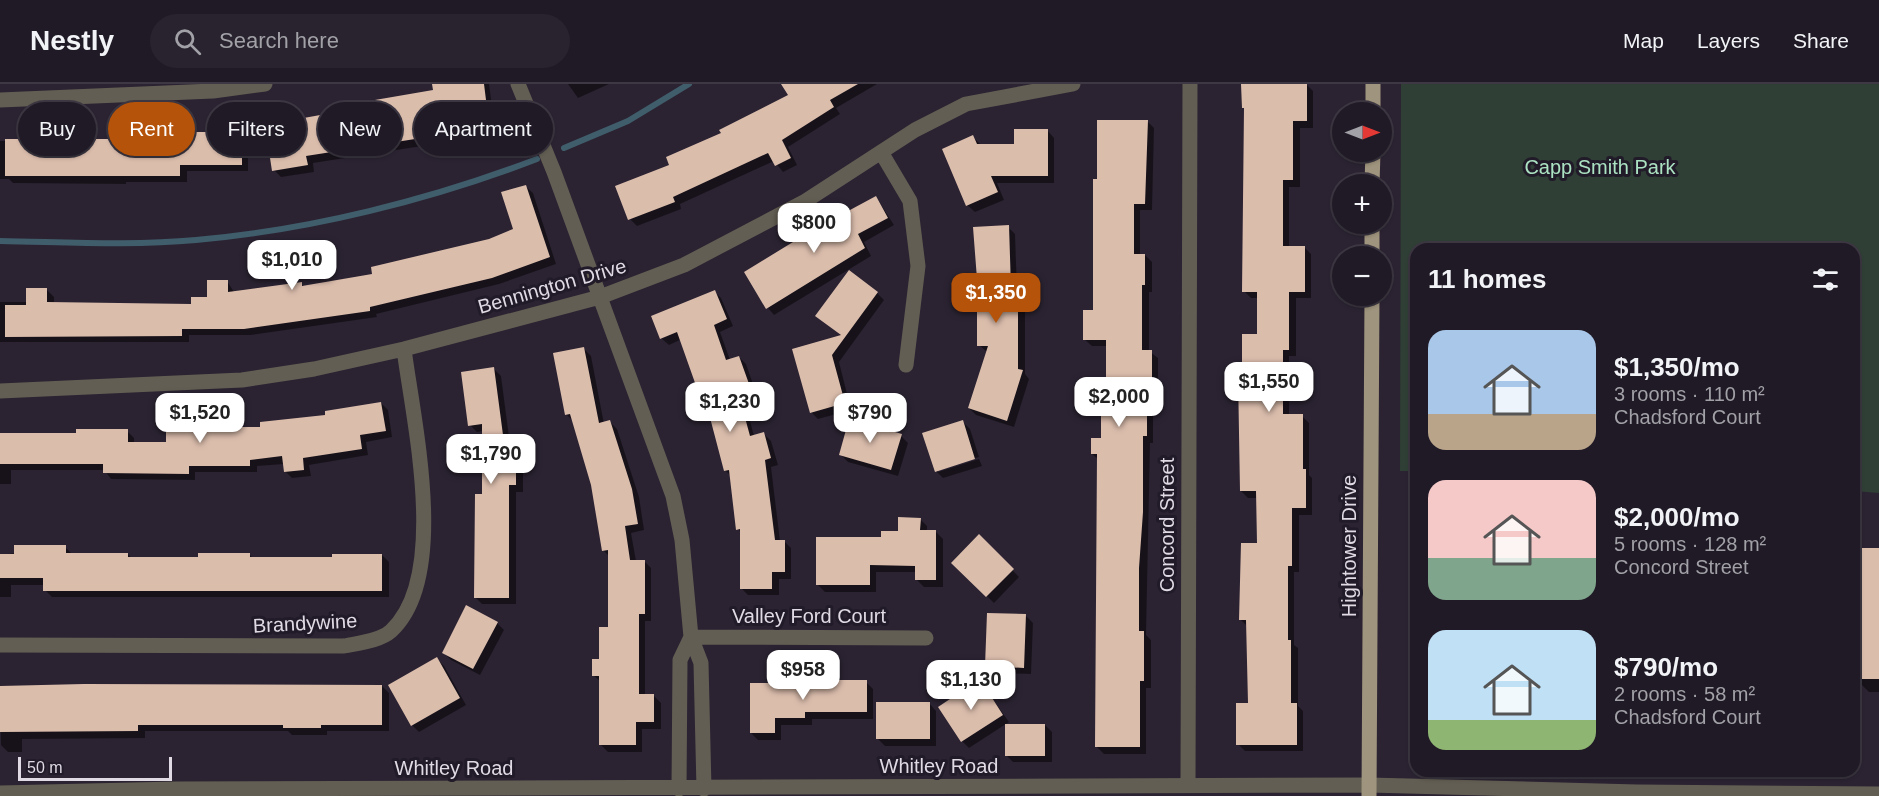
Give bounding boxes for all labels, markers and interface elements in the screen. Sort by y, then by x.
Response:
search box [150,14,570,68]
text: Nestly [30,25,114,56]
icon: search [171,25,204,58]
text: Search here [219,28,339,53]
text: Map [1623,29,1664,52]
text: Layers [1697,29,1760,52]
text: Share [1793,29,1849,52]
chip: Buy [18,102,96,156]
chip: Rent [108,102,195,156]
chip: Filters [207,102,306,156]
chip: New [318,102,402,156]
chip: Apartment [414,102,553,156]
north arrow [1332,102,1392,162]
map controls [1332,102,1392,306]
park label: Capp Smith Park [1524,156,1677,178]
button: + [1332,174,1392,234]
pin: $800 [778,203,850,254]
text: $800 [792,211,836,233]
pin: $1,010 [243,240,341,291]
button: − [1332,246,1392,306]
text: $1,010 [261,248,323,270]
street label: Bennington Drive [475,254,629,318]
icon: filters [1809,263,1842,296]
text: 11 homes [1428,264,1547,294]
pin: $1,350 [947,273,1045,324]
text: $1,350 [965,281,1027,303]
text: $1,350/mo [1614,352,1740,382]
icon: home [1476,354,1548,426]
pin: $1,550 [1220,362,1318,413]
text: $1,550 [1238,370,1300,392]
pin: $2,000 [1070,377,1168,428]
pin: $1,230 [681,382,779,433]
text: 3 rooms · 110 m² [1614,383,1765,405]
text: $2,000 [1088,385,1150,407]
text: $1,230 [699,390,761,412]
pin: $1,520 [151,393,249,444]
pin: $790 [834,393,906,444]
text: $1,520 [169,401,231,423]
text: $790 [848,401,892,423]
text: Chadsford Court [1614,406,1761,428]
pin: $1,790 [442,434,540,485]
text: $1,790 [460,442,522,464]
street label: Concord Street [1156,457,1178,592]
street label: Hightower Drive [1338,475,1360,617]
text: $2,000/mo [1614,502,1740,532]
icon: home [1476,504,1548,576]
text: 5 rooms · 128 m² [1614,533,1766,555]
text: Concord Street [1614,556,1749,578]
street label: Valley Ford Court [732,605,887,627]
street label: Brandywine [252,609,358,637]
pin: $958 [767,650,839,701]
text: $790/mo [1614,652,1718,682]
icon: home [1476,654,1548,726]
text: $958 [781,658,825,680]
pin: $1,130 [922,660,1020,711]
text: $1,130 [940,668,1002,690]
text: 2 rooms · 58 m² [1614,683,1755,705]
text: Chadsford Court [1614,706,1761,728]
scale bar [18,754,172,782]
street label: Whitley Road [880,755,998,777]
street label: Whitley Road [395,757,513,779]
text: 50 m [27,759,63,776]

